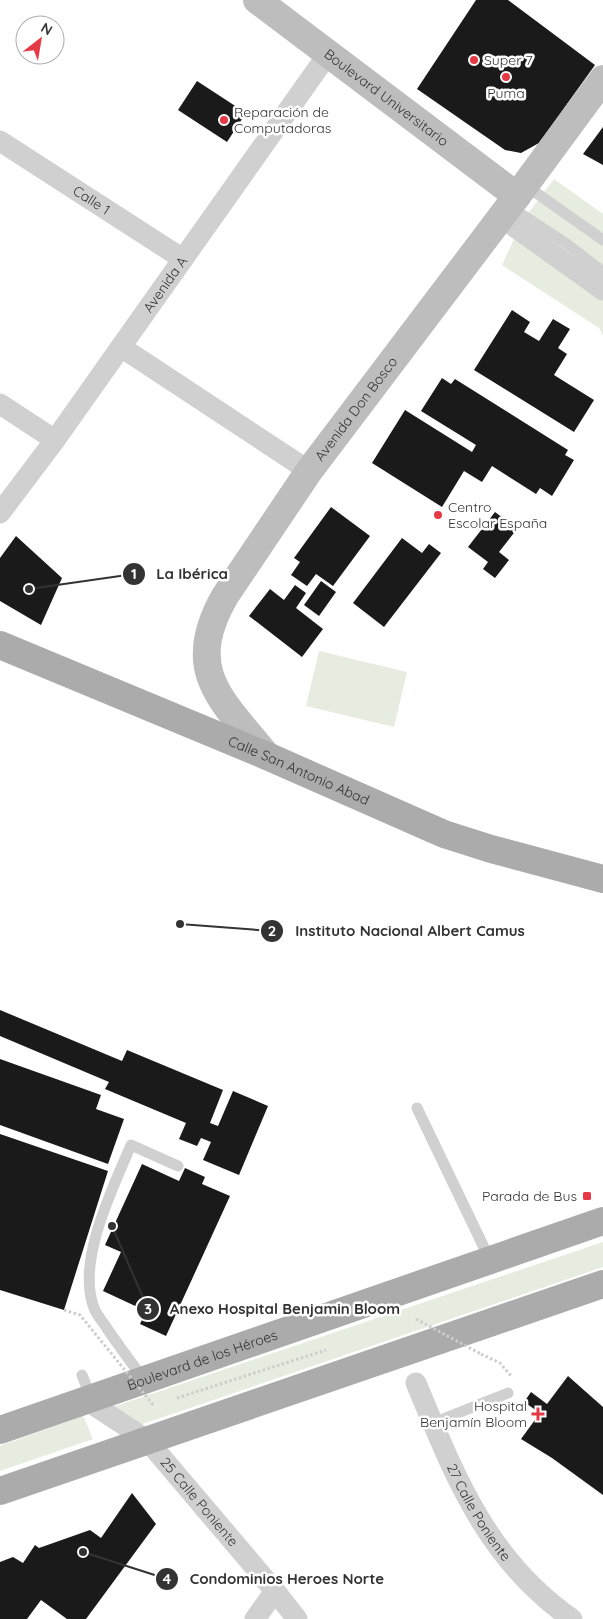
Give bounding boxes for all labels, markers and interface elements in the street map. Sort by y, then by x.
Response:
north arrow [15,15,65,65]
text: N [38,18,56,39]
street label: Boulevard Universitario [321,45,452,150]
place label: Super 7 [484,51,533,69]
marker: Super 7 [468,54,480,66]
marker: Puma [500,71,512,83]
place label: Puma [487,84,525,102]
place label: Reparación de Computadoras [234,103,331,137]
marker: Reparación de Computadoras [218,114,230,126]
street label: Calle 1 [70,181,114,219]
street label: Avenida A [139,253,191,316]
street label: Avenida Don Bosco [311,353,401,465]
place label: Centro Escolar España [448,498,547,532]
marker: Centro Escolar España [432,509,444,521]
callout: La Ibérica [121,559,238,589]
text: 1 [131,564,137,583]
text: La Ibérica [156,564,228,583]
street label: Calle San Antonio Abad [225,732,372,809]
callout: Instituto Nacional Albert Camus [260,916,534,946]
text: 2 [268,921,276,940]
text: Instituto Nacional Albert Camus [295,921,525,940]
place label: Parada de Bus [482,1187,577,1205]
marker: Parada de Bus [581,1190,593,1202]
callout: Anexo Hospital Benjamin Bloom [135,1294,410,1324]
text: 3 [144,1299,152,1318]
text: Anexo Hospital Benjamin Bloom [170,1299,400,1318]
street label: Boulevard de los Héroes [125,1326,280,1394]
place label: Hospital Benjamín Bloom [420,1397,527,1431]
marker: Hospital Benjamín Bloom [531,1407,545,1421]
street label: 25 Calle Poniente [157,1454,242,1550]
street label: 27 Calle Poniente [443,1461,515,1565]
callout: Condominios Heroes Norte [155,1564,394,1594]
text: 4 [163,1569,172,1588]
text: Condominios Heroes Norte [190,1569,384,1588]

